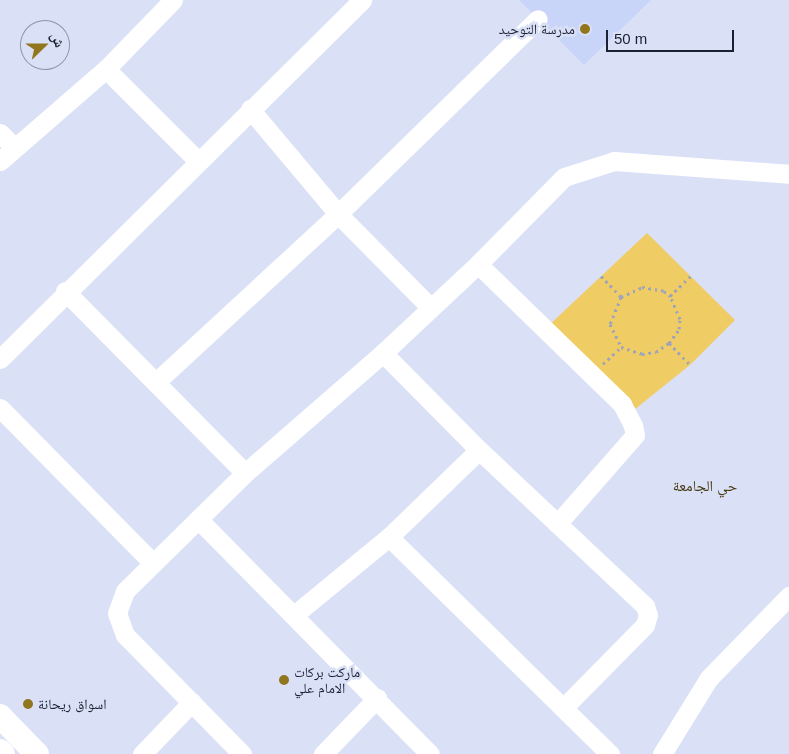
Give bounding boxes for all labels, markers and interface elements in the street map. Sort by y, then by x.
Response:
north arrow [20,20,70,70]
scale bar [609,20,736,52]
place label: مدرسة التوحيد [499,21,575,37]
marker: مدرسة التوحيد [579,23,591,35]
text: ش [48,30,68,50]
text: 50 m [614,30,647,47]
district label: حي الجامعة [673,477,737,495]
place label: ماركت بركات الامام علي [294,664,360,696]
marker: ماركت بركات الامام علي [278,674,290,686]
place label: اسواق ريحانة [38,696,107,712]
marker: اسواق ريحانة [22,698,34,710]

